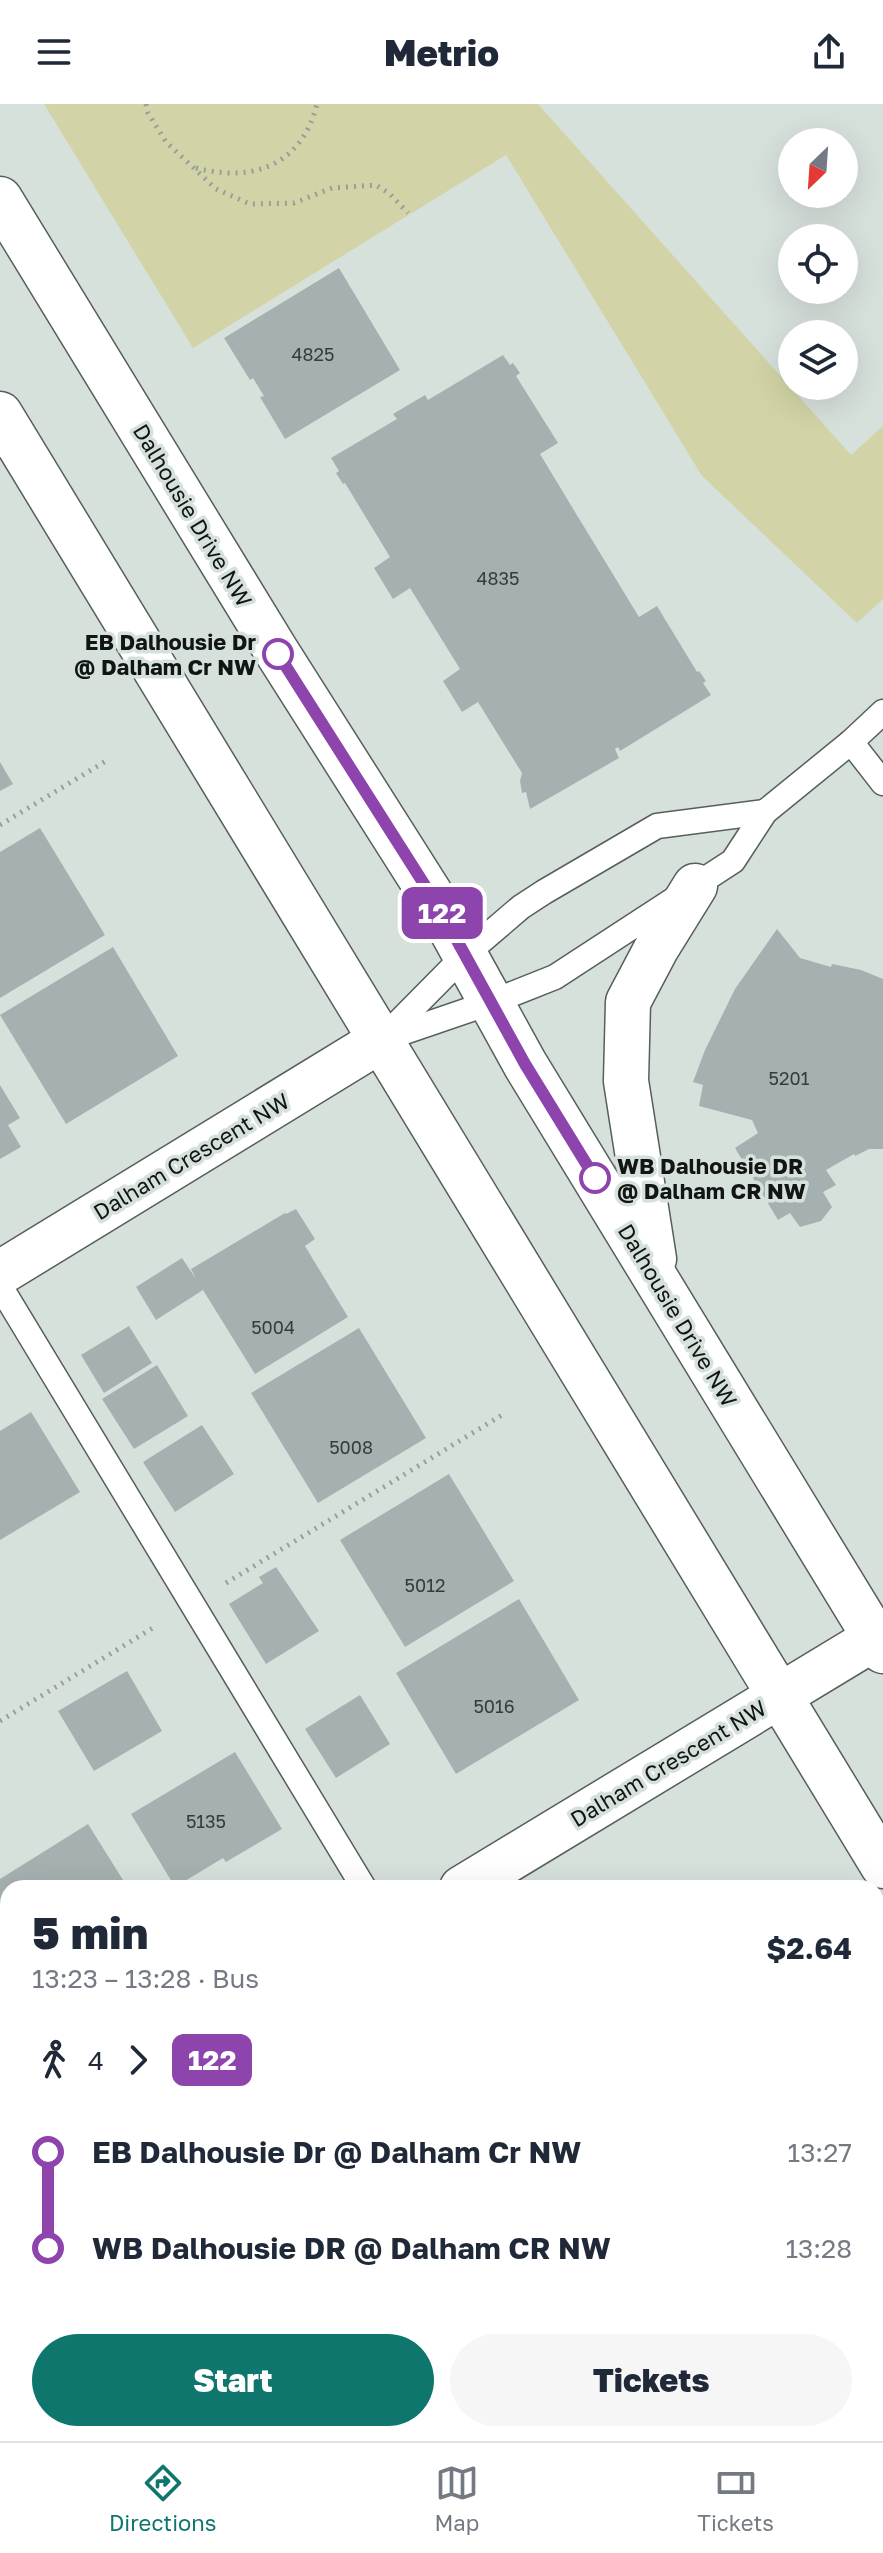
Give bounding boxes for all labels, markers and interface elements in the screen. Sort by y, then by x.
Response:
icon: menu [32,30,76,74]
icon: share [807,30,851,74]
text: Metrio [384,31,499,74]
north arrow [778,128,858,208]
map controls [778,128,858,400]
button: locate [778,224,858,304]
button: layers [778,320,858,400]
house number: 4825 [292,343,334,365]
street label: Dalhousie Drive NW [128,419,258,611]
house number: 4835 [477,567,519,589]
place label: EB Dalhousie Dr @ Dalham Cr NW [74,628,256,680]
marker: EB Dalhousie Dr @ Dalham Cr NW [263,639,293,669]
line badge: 122 [396,887,488,939]
text: 122 [418,896,466,929]
house number: 5201 [769,1067,810,1089]
street label: Dalham Crescent NW [88,1087,294,1225]
place label: WB Dalhousie DR @ Dalham CR NW [617,1152,806,1204]
marker: WB Dalhousie DR @ Dalham CR NW [580,1163,610,1193]
street label: Dalhousie Drive NW [613,1219,743,1411]
house number: 5004 [251,1316,295,1338]
house number: 5008 [329,1436,373,1458]
house number: 5012 [405,1574,445,1596]
street label: Dalham Crescent NW [565,1694,771,1832]
house number: 5016 [473,1695,515,1717]
house number: 5135 [186,1810,226,1832]
text: 5 min [32,1906,148,1959]
text: $2.64 [766,1930,852,1966]
text: 13:23 – 13:28 · Bus [32,1963,259,1994]
icon: walk [32,2038,76,2082]
icon: forward [116,2038,160,2082]
text: 122 [188,2043,236,2076]
text: 4 [88,2045,104,2076]
text: EB Dalhousie Dr @ Dalham Cr NW [92,2134,581,2170]
text: 13:27 [788,2137,852,2168]
text: WB Dalhousie DR @ Dalham CR NW [92,2230,611,2266]
text: 13:28 [785,2233,852,2264]
button: Start [32,2334,434,2426]
button: Tickets [450,2334,852,2426]
tab: Directions [109,2461,216,2536]
tab: Map [434,2461,479,2536]
tab: Tickets [697,2461,774,2536]

